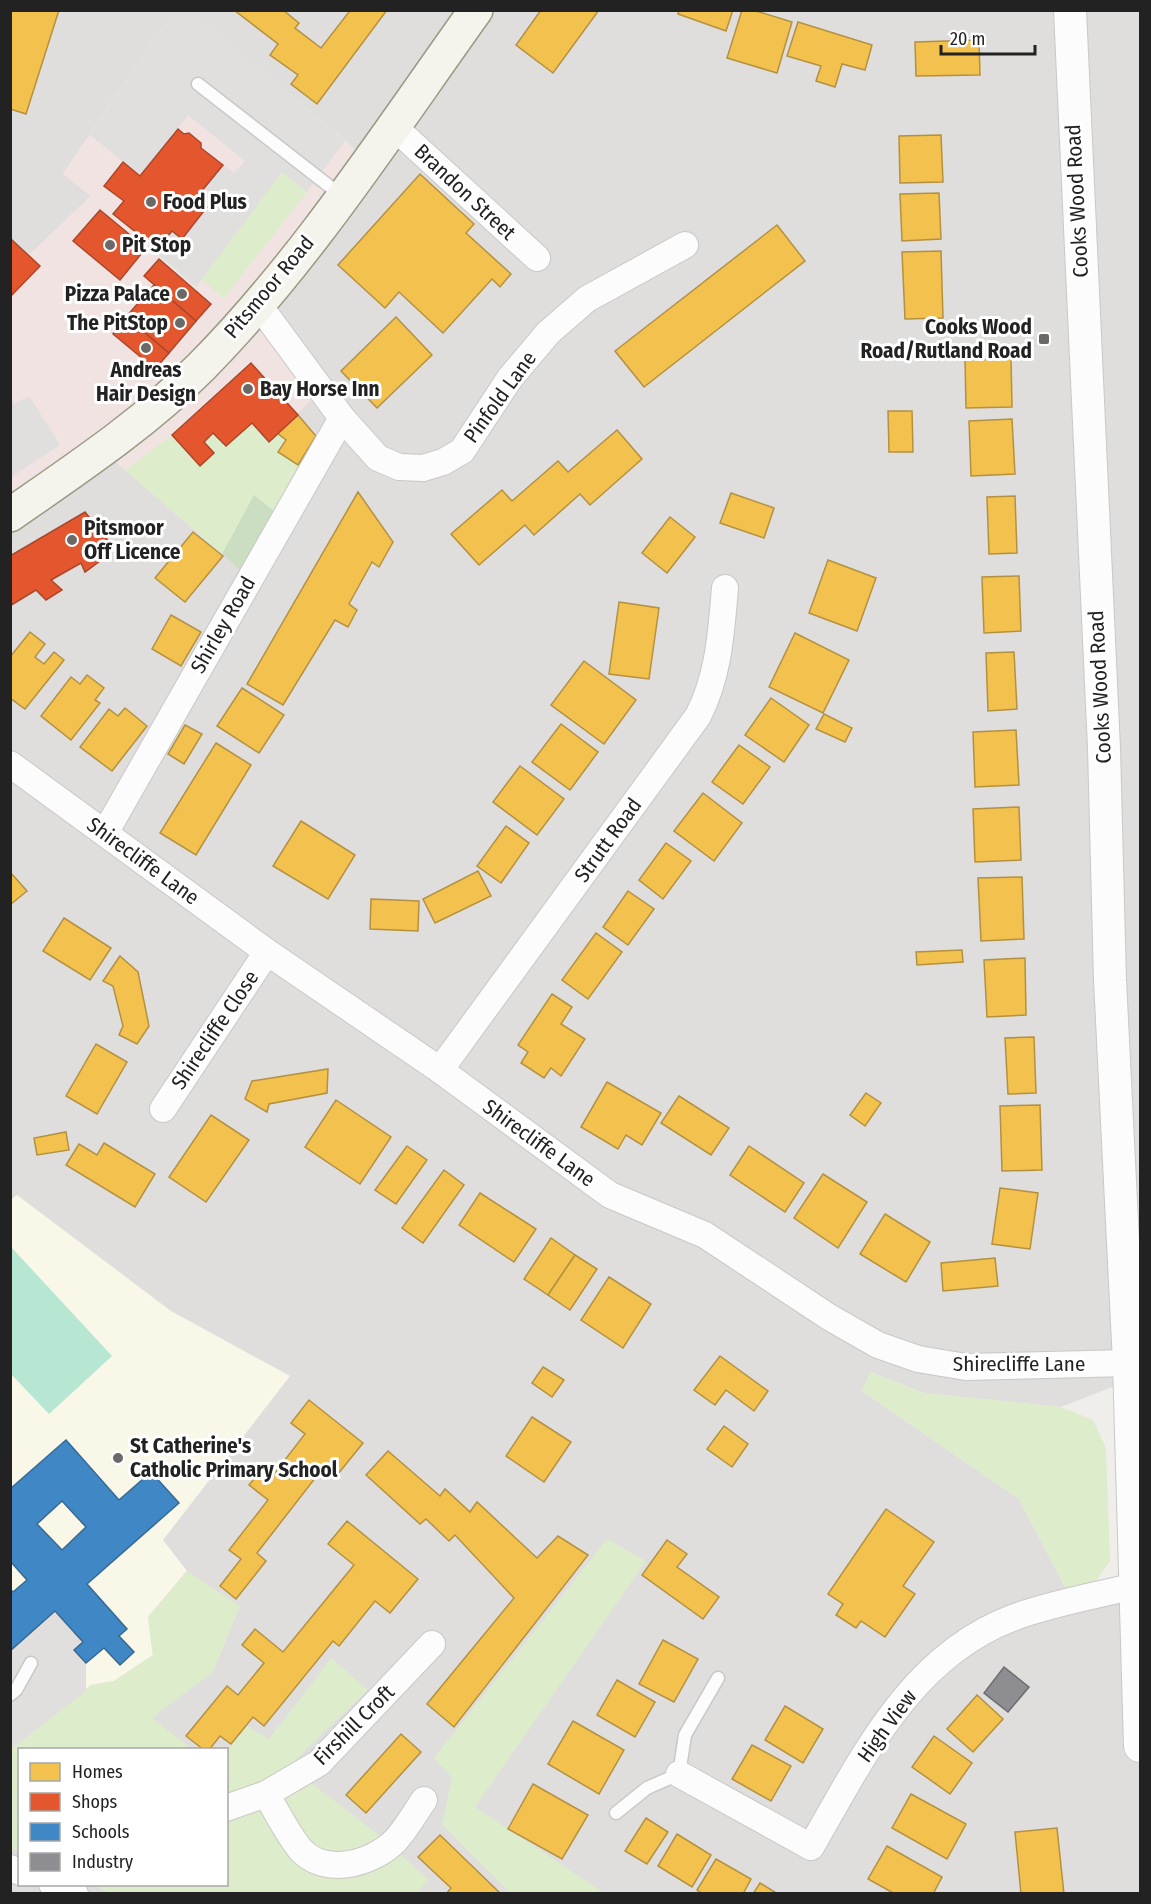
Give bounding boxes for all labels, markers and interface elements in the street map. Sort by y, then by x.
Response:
scale bar [941,18,1036,56]
text: 20 m [950,28,985,50]
street label: Cooks Wood Road [1060,124,1094,278]
street label: Brandon Street [409,138,521,246]
place label: Food Plus [163,189,247,215]
marker: Food Plus [144,195,158,209]
street label: Pitsmoor Road [218,230,320,344]
place label: Pit Stop [122,232,191,258]
marker: Pit Stop [103,238,117,252]
place label: Pizza Palace [65,281,170,307]
marker: Pizza Palace [175,287,189,301]
place label: The PitStop [67,310,168,336]
place label: Cooks Wood Road/Rutland Road [861,314,1032,364]
marker: The PitStop [173,316,187,330]
marker: Cooks Wood Road/Rutland Road [1037,332,1051,346]
marker: Andreas Hair Design [139,341,153,355]
street label: Pinfold Lane [458,346,542,448]
place label: Andreas Hair Design [96,357,196,407]
place label: Bay Horse Inn [260,376,379,402]
marker: Bay Horse Inn [241,382,255,396]
place label: Pitsmoor Off Licence [84,515,181,565]
marker: Pitsmoor Off Licence [65,533,79,547]
street label: Shirley Road [185,572,261,678]
street label: Cooks Wood Road [1083,610,1117,764]
street label: Strutt Road [569,793,647,887]
street label: Shirecliffe Lane [82,812,204,910]
street label: Shirecliffe Close [166,966,264,1094]
street label: Shirecliffe Lane [478,1094,600,1192]
street label: Shirecliffe Lane [953,1351,1085,1377]
place label: St Catherine's Catholic Primary School [130,1433,338,1483]
marker: St Catherine's Catholic Primary School [111,1451,125,1465]
street label: Firshill Croft [308,1679,400,1771]
street label: High View [852,1684,922,1768]
legend [18,1748,228,1886]
text: Homes [72,1761,123,1783]
text: Shops [72,1791,117,1813]
text: Schools [72,1821,130,1843]
text: Industry [72,1851,133,1873]

